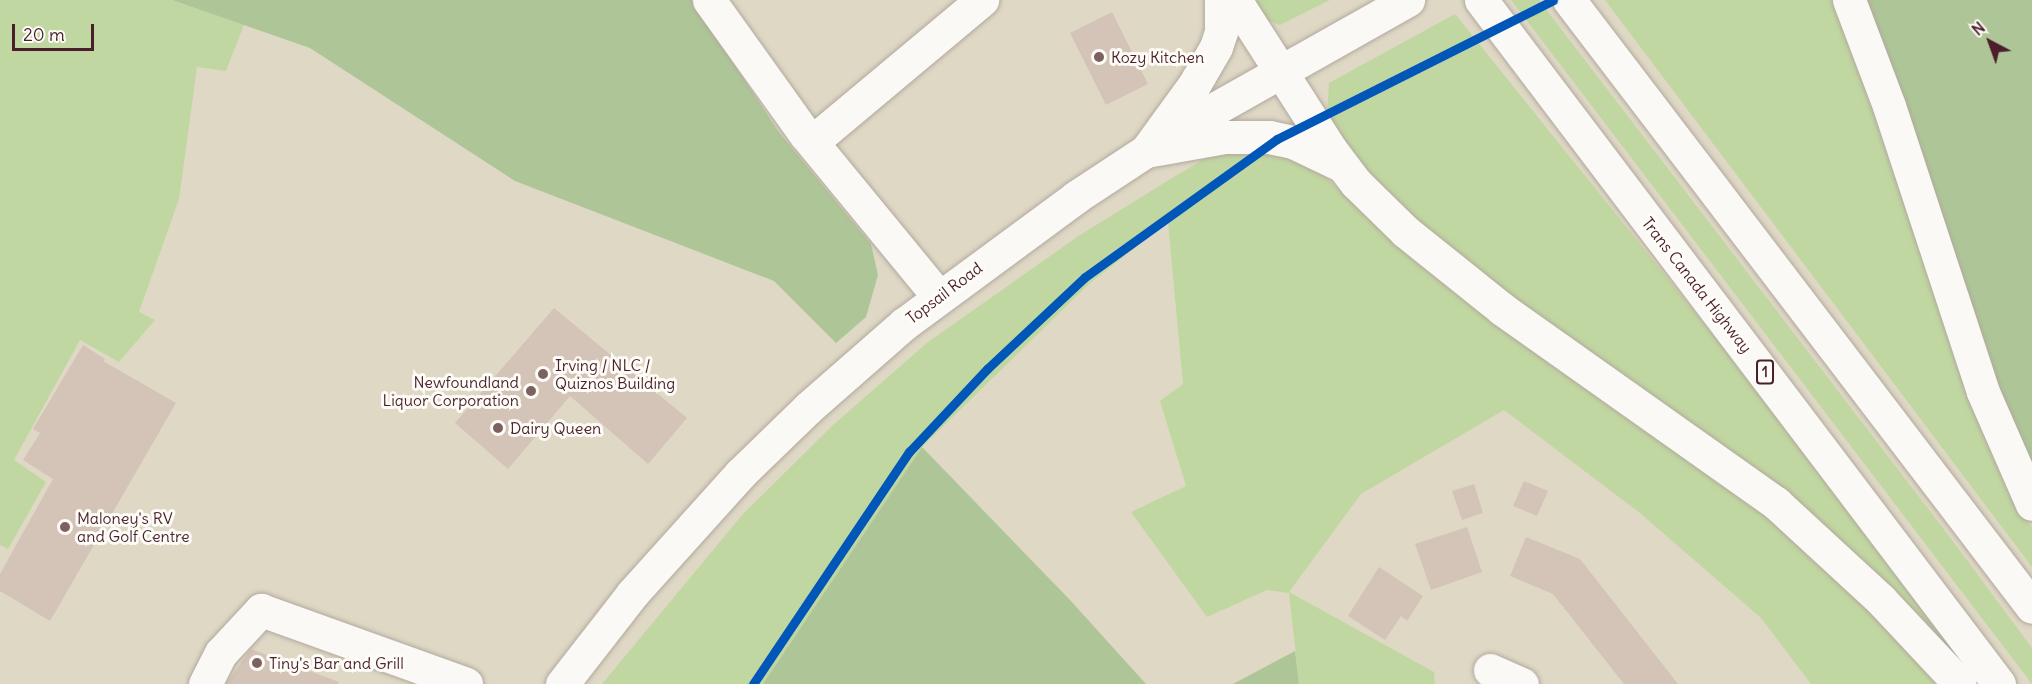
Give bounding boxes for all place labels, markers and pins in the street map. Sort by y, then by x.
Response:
place label: Kozy Kitchen [1111,47,1204,67]
marker: Kozy Kitchen [1092,50,1106,64]
place label: Irving / NLC / Quiznos Building [555,355,675,393]
marker: Irving / NLC / Quiznos Building [536,367,550,381]
place label: Newfoundland Liquor Corporation [383,372,519,410]
marker: Newfoundland Liquor Corporation [524,384,538,398]
place label: Dairy Queen [510,418,601,438]
marker: Dairy Queen [491,421,505,435]
place label: Maloney's RV and Golf Centre [77,508,190,546]
marker: Maloney's RV and Golf Centre [58,520,72,534]
place label: Tiny's Bar and Grill [269,653,404,673]
marker: Tiny's Bar and Grill [250,656,264,670]

